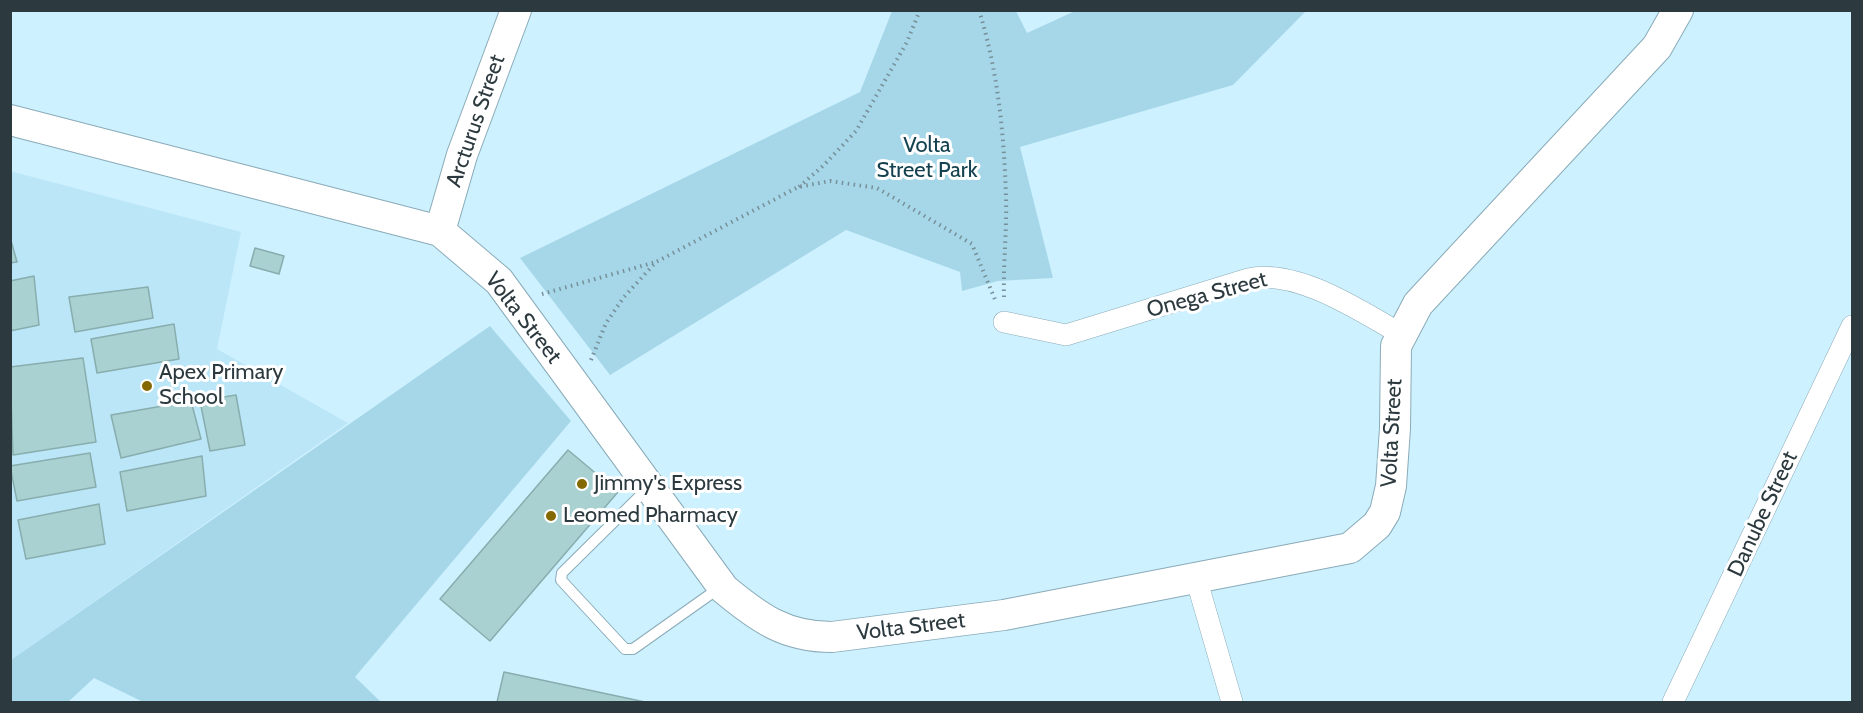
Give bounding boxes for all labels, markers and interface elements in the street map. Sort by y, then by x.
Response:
street label: Arcturus Street [441,51,511,191]
park label: Volta Street Park [876,133,978,184]
street label: Onega Street [1144,266,1270,324]
street label: Volta Street [479,267,567,369]
place label: Apex Primary School [159,360,283,412]
street label: Volta Street [1376,378,1408,488]
marker: Apex Primary School [140,379,154,393]
street label: Danube Street [1722,447,1804,581]
place label: Jimmy's Express [594,471,742,497]
marker: Jimmy's Express [575,477,589,491]
place label: Leomed Pharmacy [563,503,738,529]
marker: Leomed Pharmacy [544,509,558,523]
street label: Volta Street [855,607,967,647]

